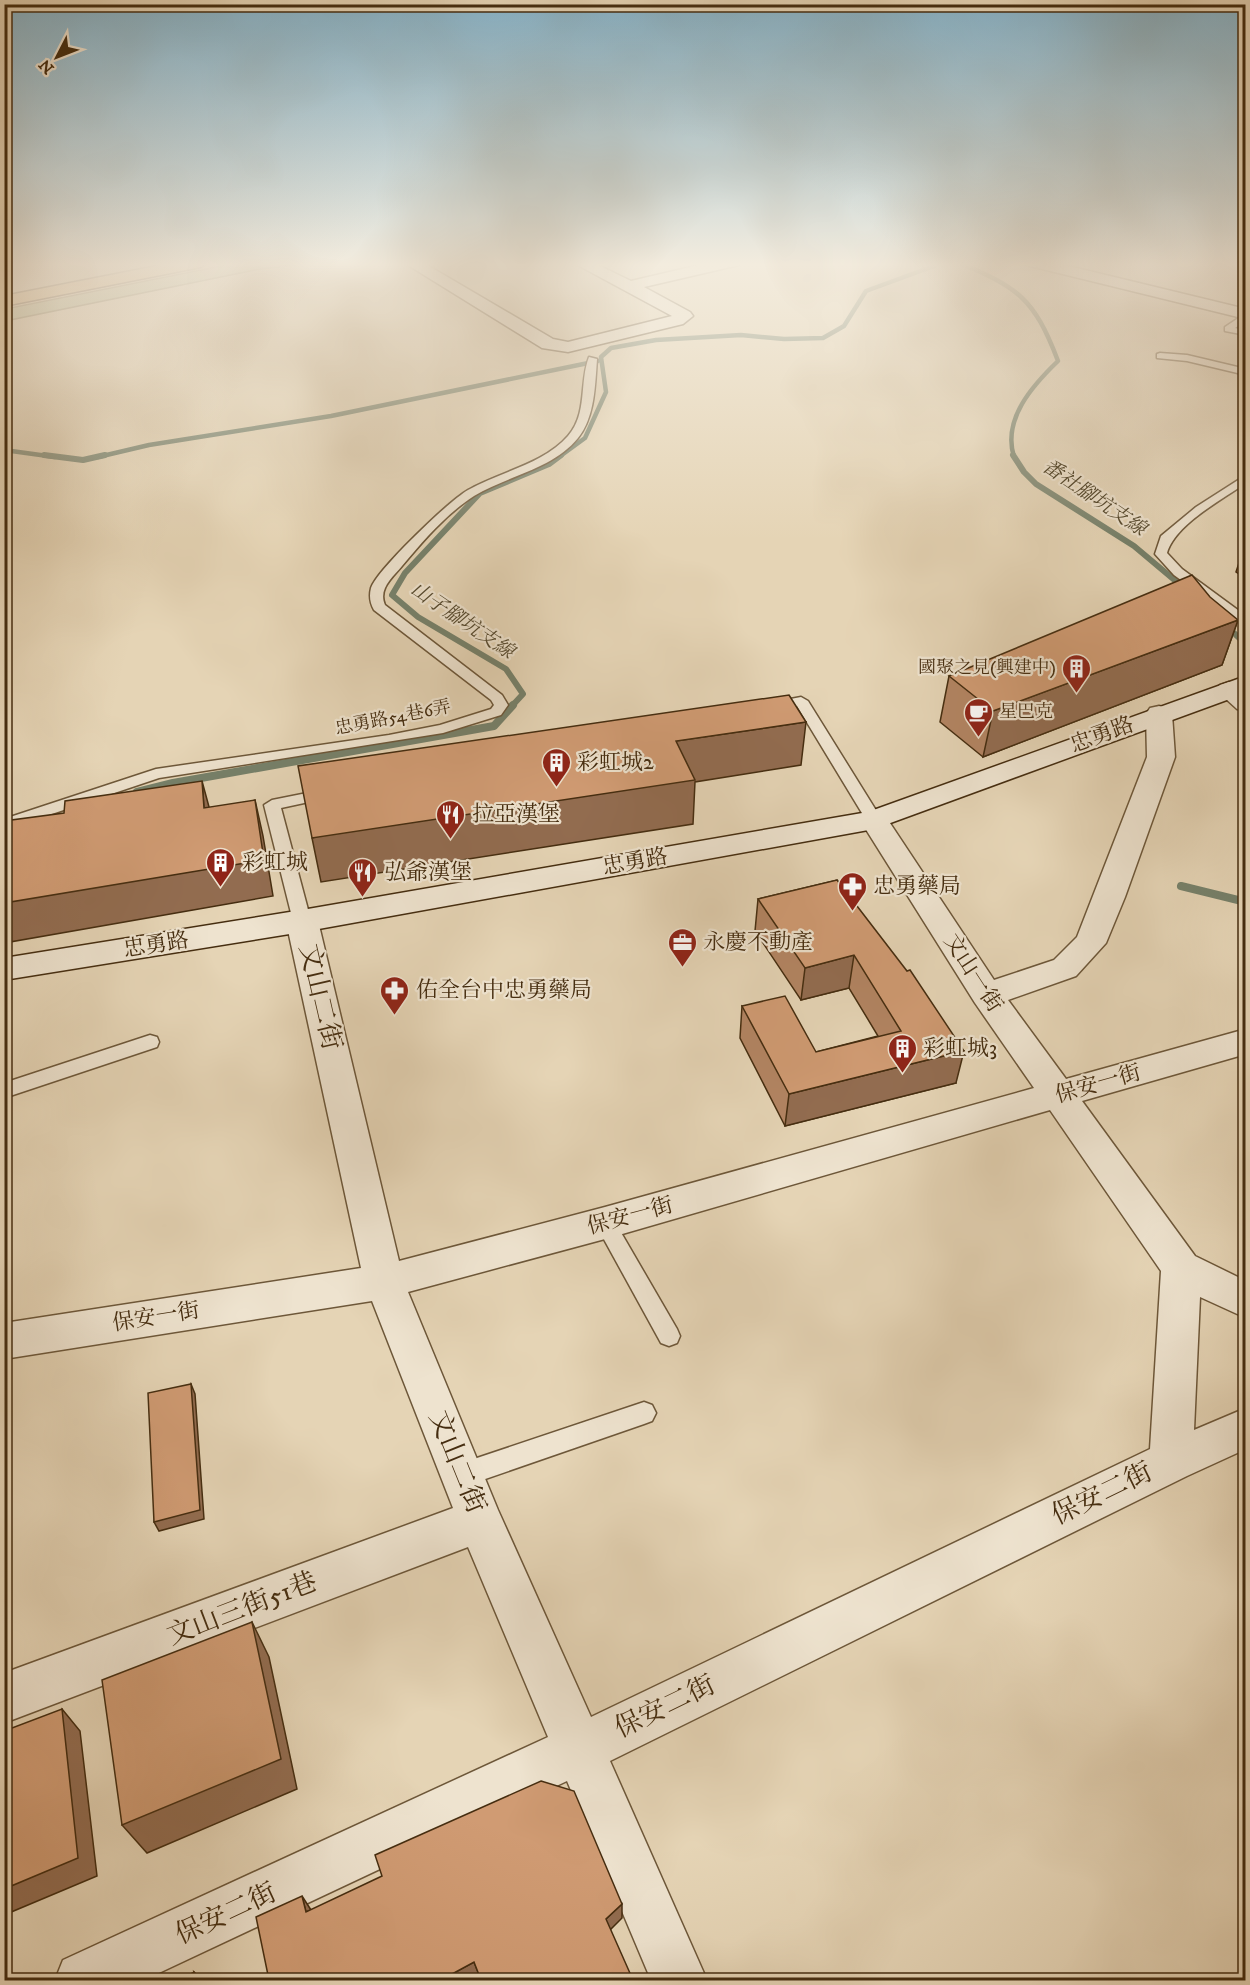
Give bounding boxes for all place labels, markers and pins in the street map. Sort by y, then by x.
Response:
building icon: 國聚之見(興建中) [1061,652,1093,694]
place label: 國聚之見(興建中) [918,657,1056,679]
cafe icon: 星巴克 [962,696,994,738]
place label: 星巴克 [999,701,1053,723]
building icon: 彩虹城2 [540,746,572,788]
place label: 彩虹城2 [577,749,654,776]
restaurant icon: 拉亞漢堡 [435,798,467,840]
place label: 拉亞漢堡 [472,801,560,828]
building icon: 彩虹城 [205,846,237,888]
place label: 彩虹城 [242,849,308,876]
restaurant icon: 弘爺漢堡 [347,856,379,898]
place label: 弘爺漢堡 [384,859,472,886]
pharmacy icon: 忠勇藥局 [836,870,868,912]
place label: 忠勇藥局 [873,873,961,900]
office icon: 永慶不動產 [666,926,698,968]
place label: 永慶不動產 [703,929,813,956]
pharmacy icon: 佑全台中忠勇藥局 [379,974,411,1016]
place label: 佑全台中忠勇藥局 [416,977,592,1004]
building icon: 彩虹城3 [886,1032,918,1074]
place label: 彩虹城3 [923,1035,997,1062]

